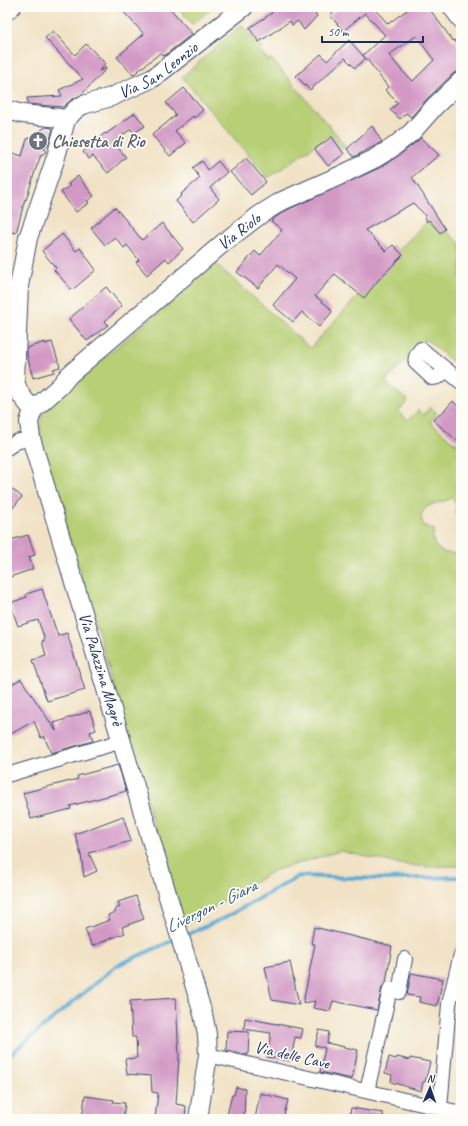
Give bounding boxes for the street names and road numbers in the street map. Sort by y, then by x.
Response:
street label: Via San Leonzio [115,36,203,103]
street label: Via Riolo [213,207,266,254]
street label: Via Palazzina Magrè [74,610,129,729]
street label: Via delle Cave [253,1036,333,1074]

